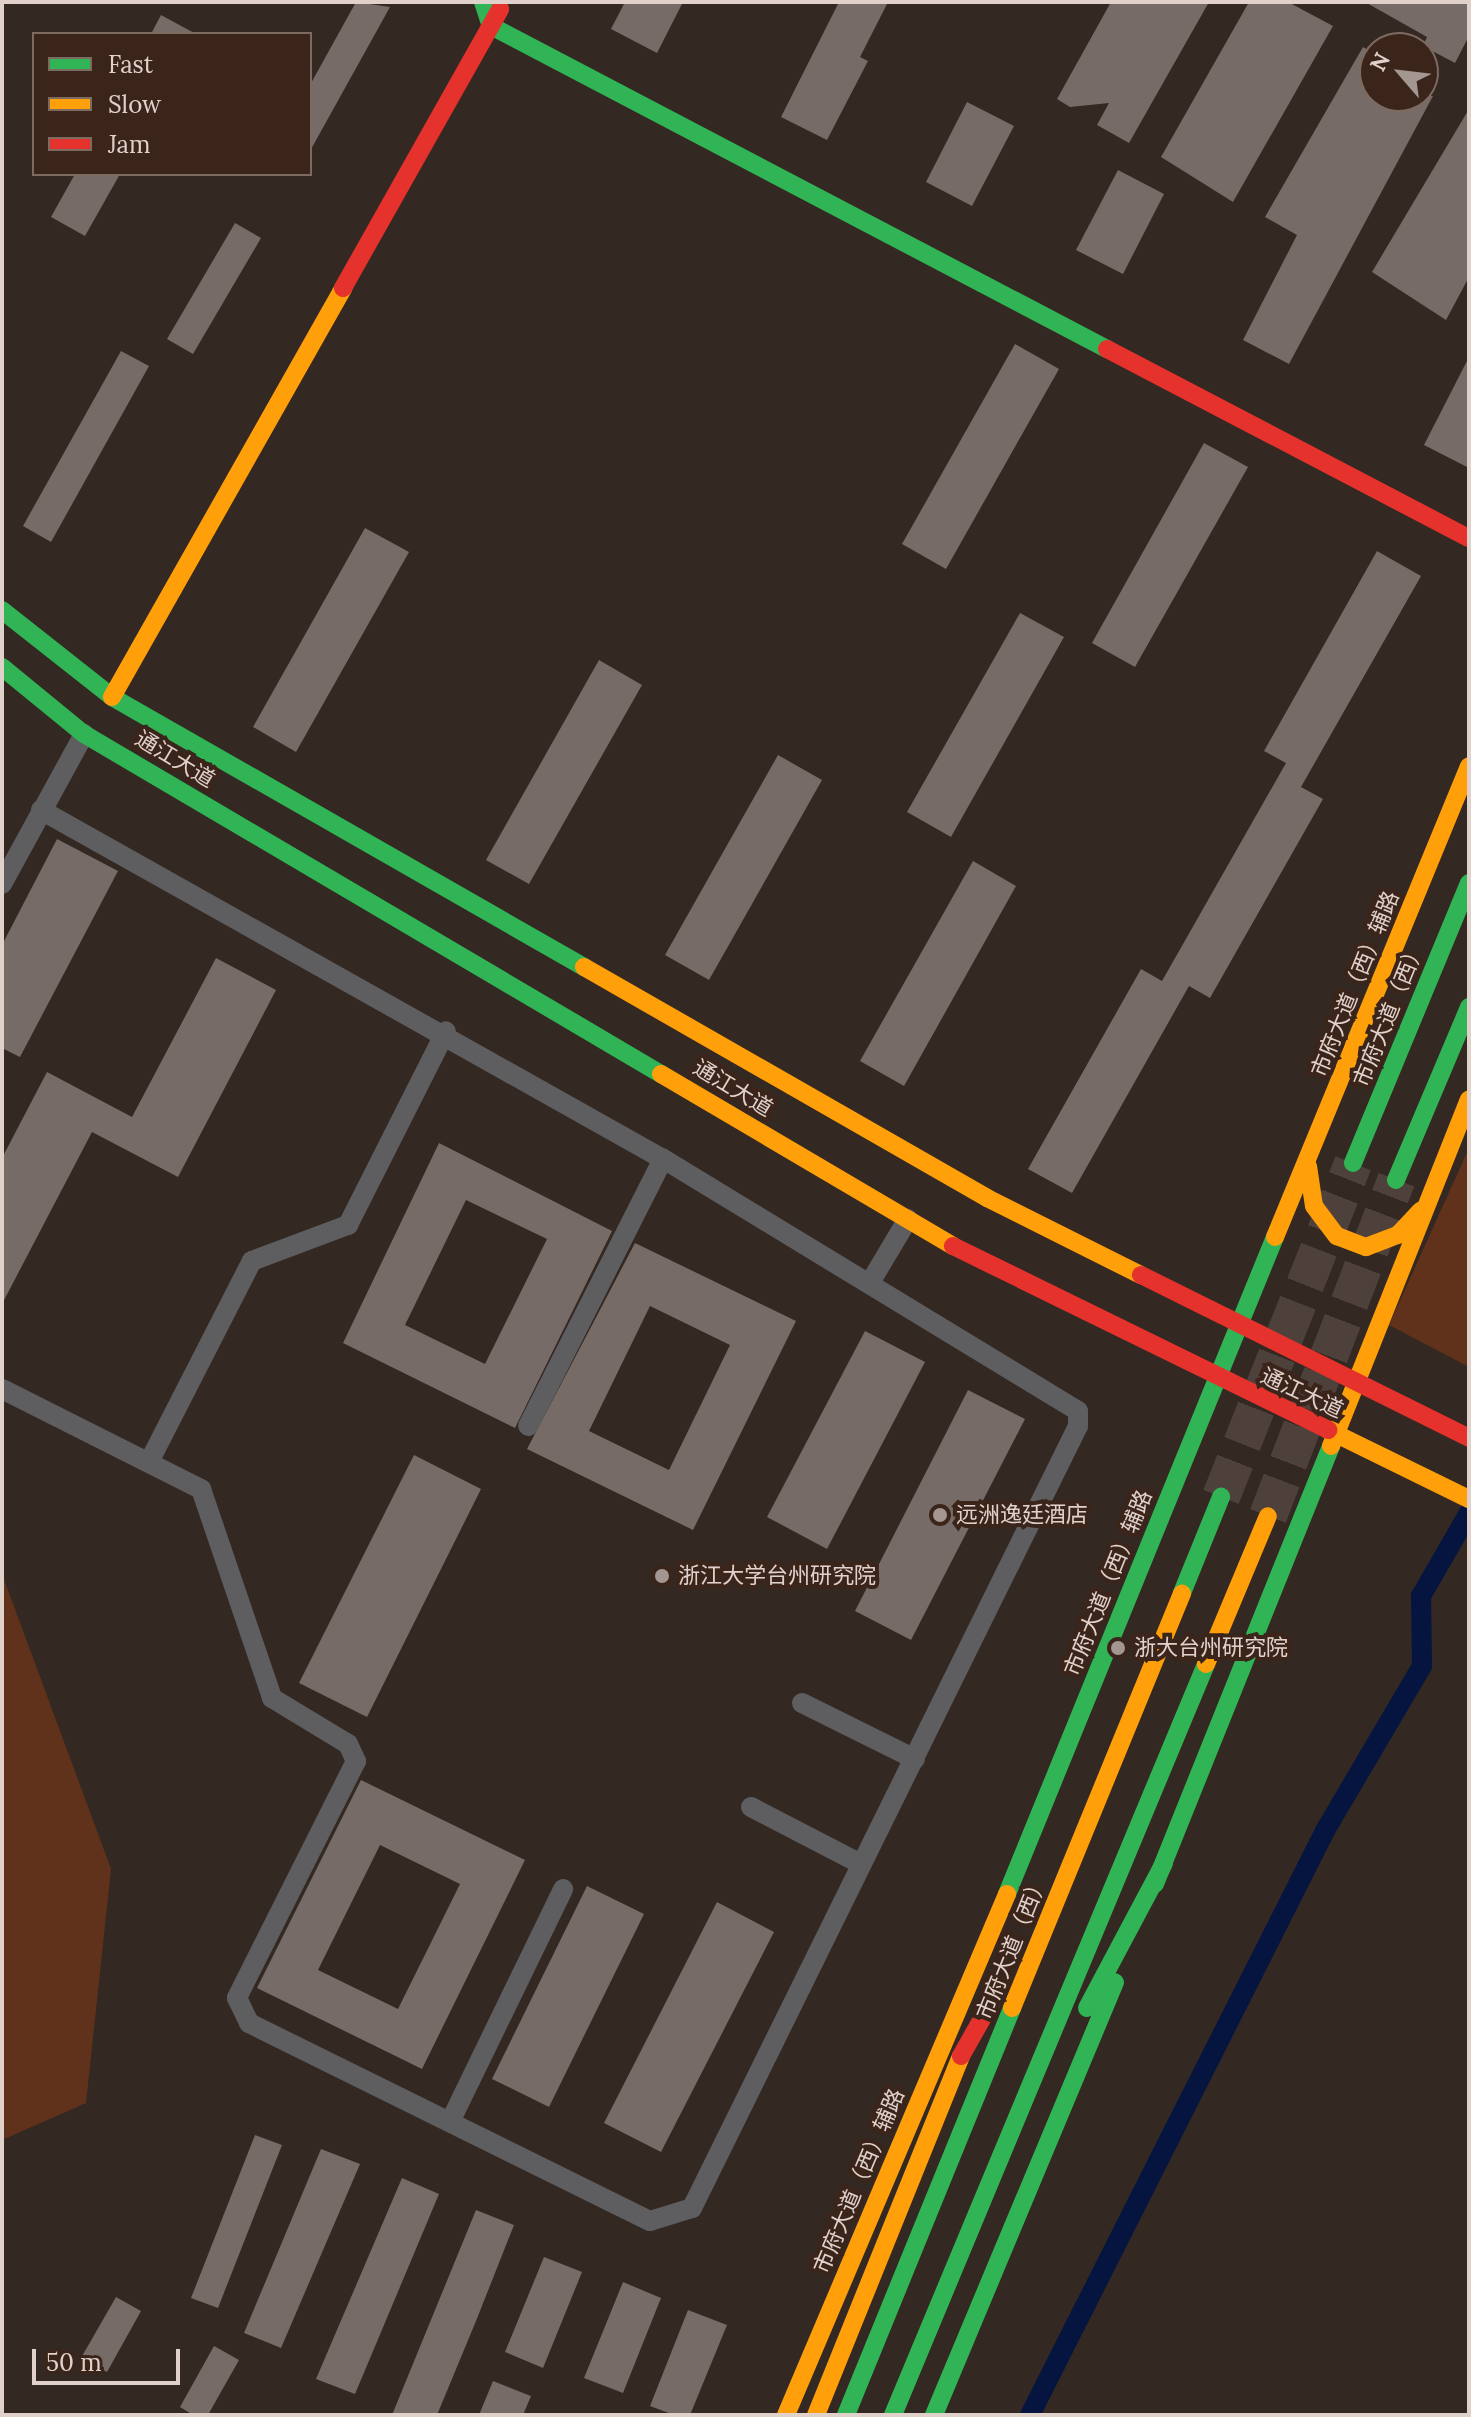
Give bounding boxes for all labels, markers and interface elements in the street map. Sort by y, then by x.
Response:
legend [32,32,312,176]
north arrow [1359,32,1439,112]
text: N [1363,48,1396,76]
text: Fast [108,49,153,80]
text: Slow [108,89,161,120]
text: Jam [108,129,150,160]
street label: 通江大道 [130,725,220,793]
street label: 市府大道（西）辅路 [1306,887,1404,1081]
street label: 市府大道（西） [1348,938,1430,1090]
street label: 通江大道 [688,1054,778,1122]
street label: 通江大道 [1257,1362,1347,1424]
street label: 市府大道（西）辅路 [1059,1486,1157,1680]
place label: 远洲逸廷酒店 [956,1502,1088,1528]
marker: 远洲逸廷酒店 [931,1506,949,1524]
place label: 浙江大学台州研究院 [678,1563,876,1589]
marker: 浙江大学台州研究院 [653,1567,671,1585]
place label: 浙大台州研究院 [1134,1635,1288,1661]
marker: 浙大台州研究院 [1109,1639,1127,1657]
street label: 市府大道（西） [971,1871,1053,2023]
street label: 市府大道（西）辅路 [808,2085,910,2277]
scale bar [36,2333,184,2383]
text: 50 m [46,2347,102,2378]

